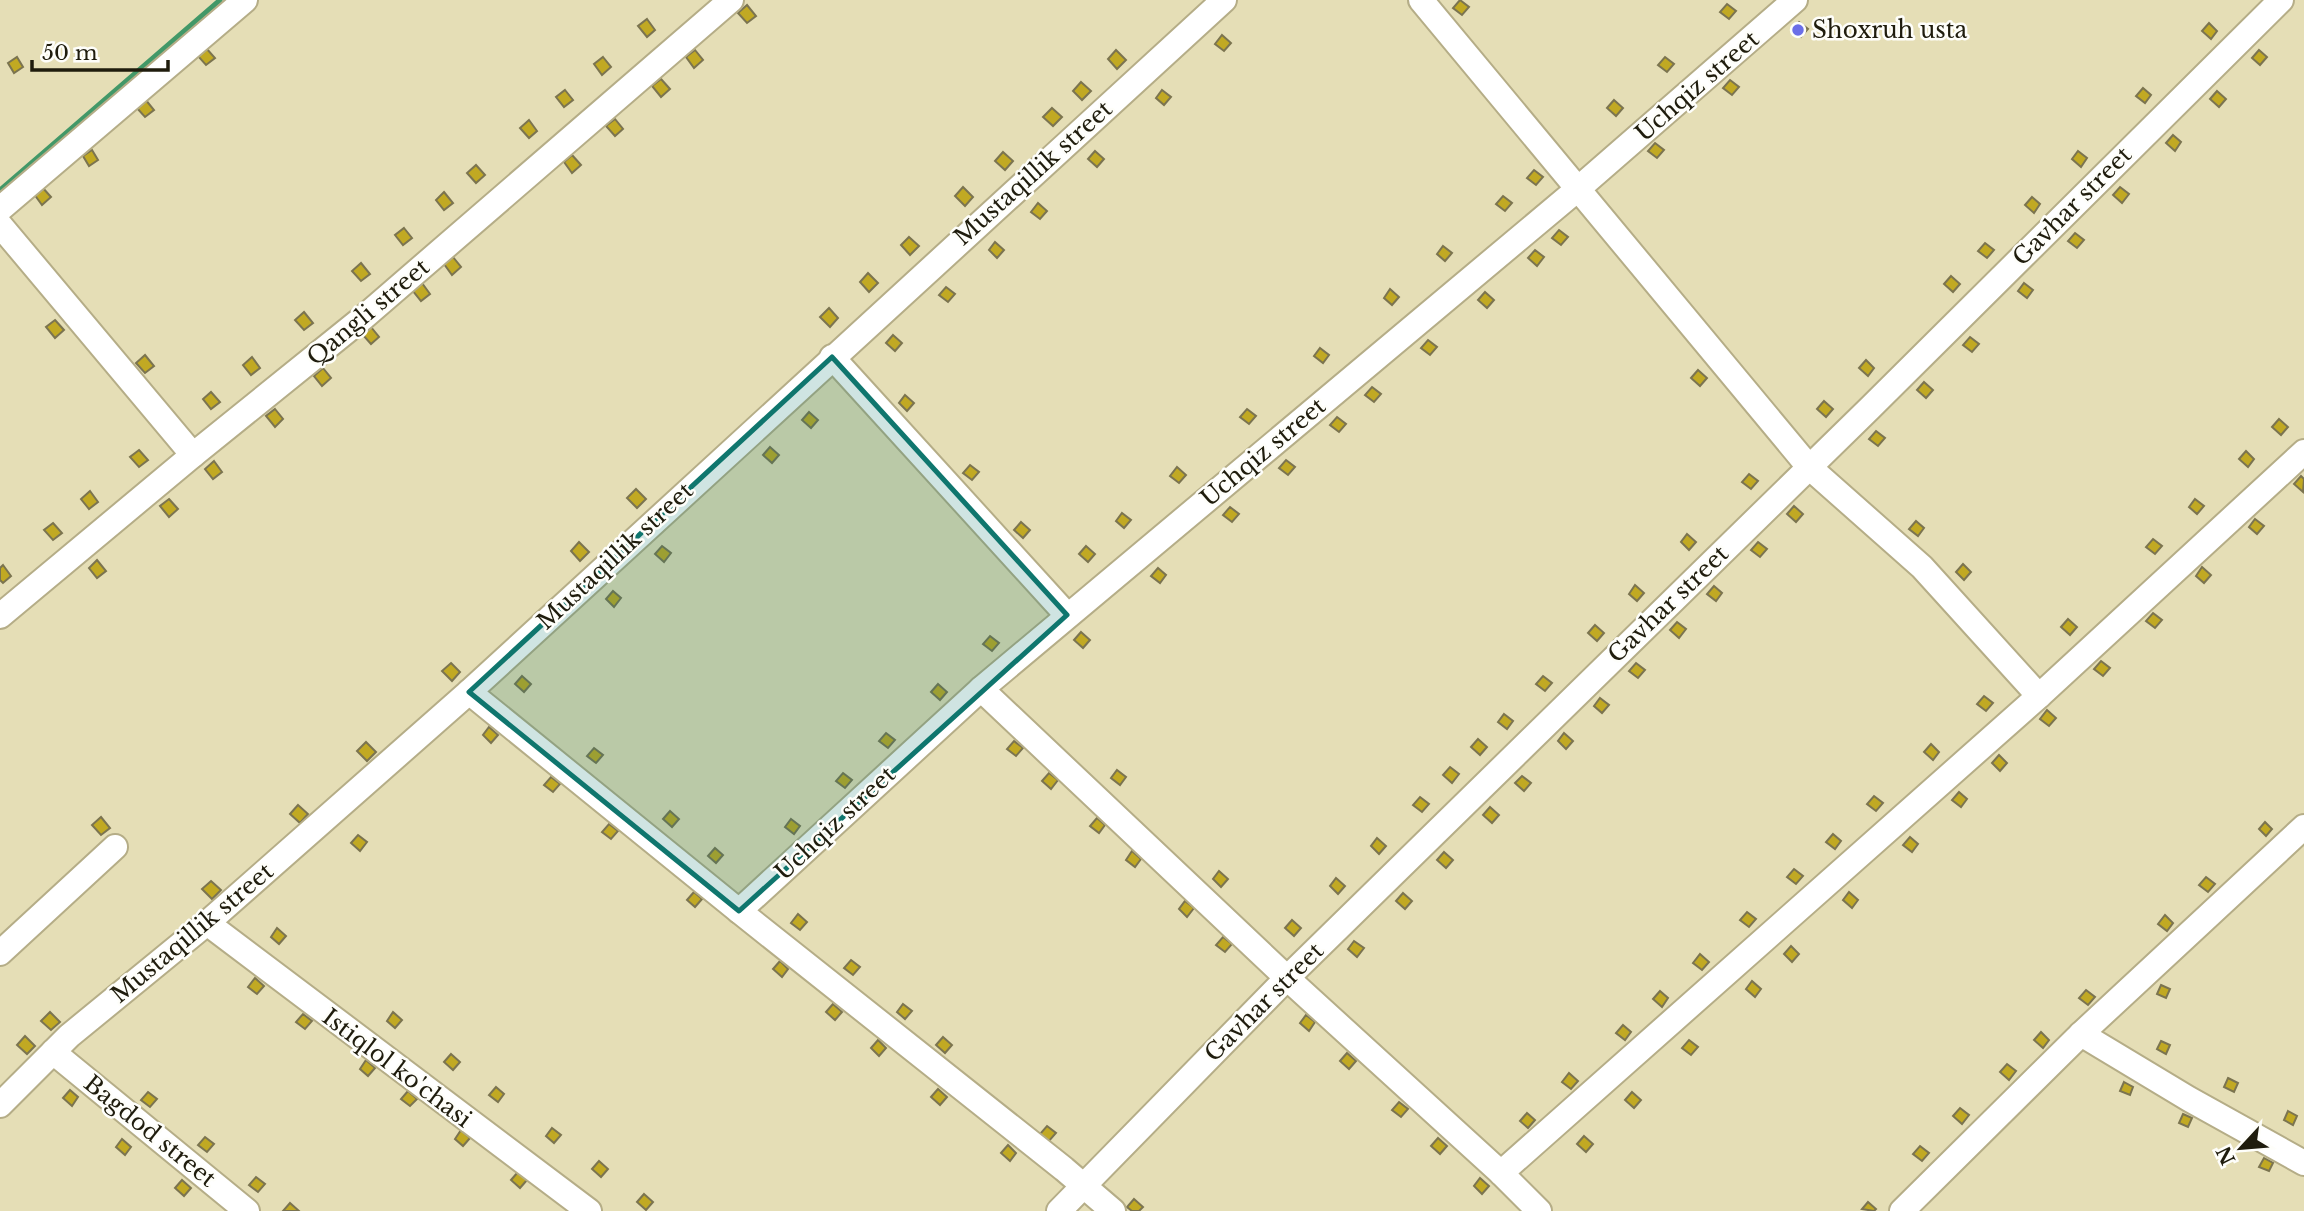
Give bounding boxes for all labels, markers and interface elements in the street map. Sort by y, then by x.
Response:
place label: Shoxruh usta [1812,16,1968,44]
marker: Shoxruh usta [1790,22,1806,38]
street label: Uchqiz street [1630,25,1765,147]
scale bar [32,28,168,72]
text: 50 m [42,40,98,66]
street label: Mustaqillik street [948,95,1118,251]
street label: Gavhar street [2007,141,2137,271]
street label: Qangli street [301,253,435,371]
street label: Uchqiz street [1195,391,1331,512]
street label: Mustaqillik street [531,476,699,635]
street label: Gavhar street [1602,539,1734,668]
street label: Uchqiz street [769,760,901,886]
street label: Mustaqillik street [105,857,279,1009]
street label: Gavhar street [1199,937,1329,1067]
street label: Istiqlol ko'chasi [317,1003,477,1133]
street label: Bagdod street [78,1069,222,1193]
north arrow [2206,1113,2276,1183]
text: N [2212,1142,2240,1168]

